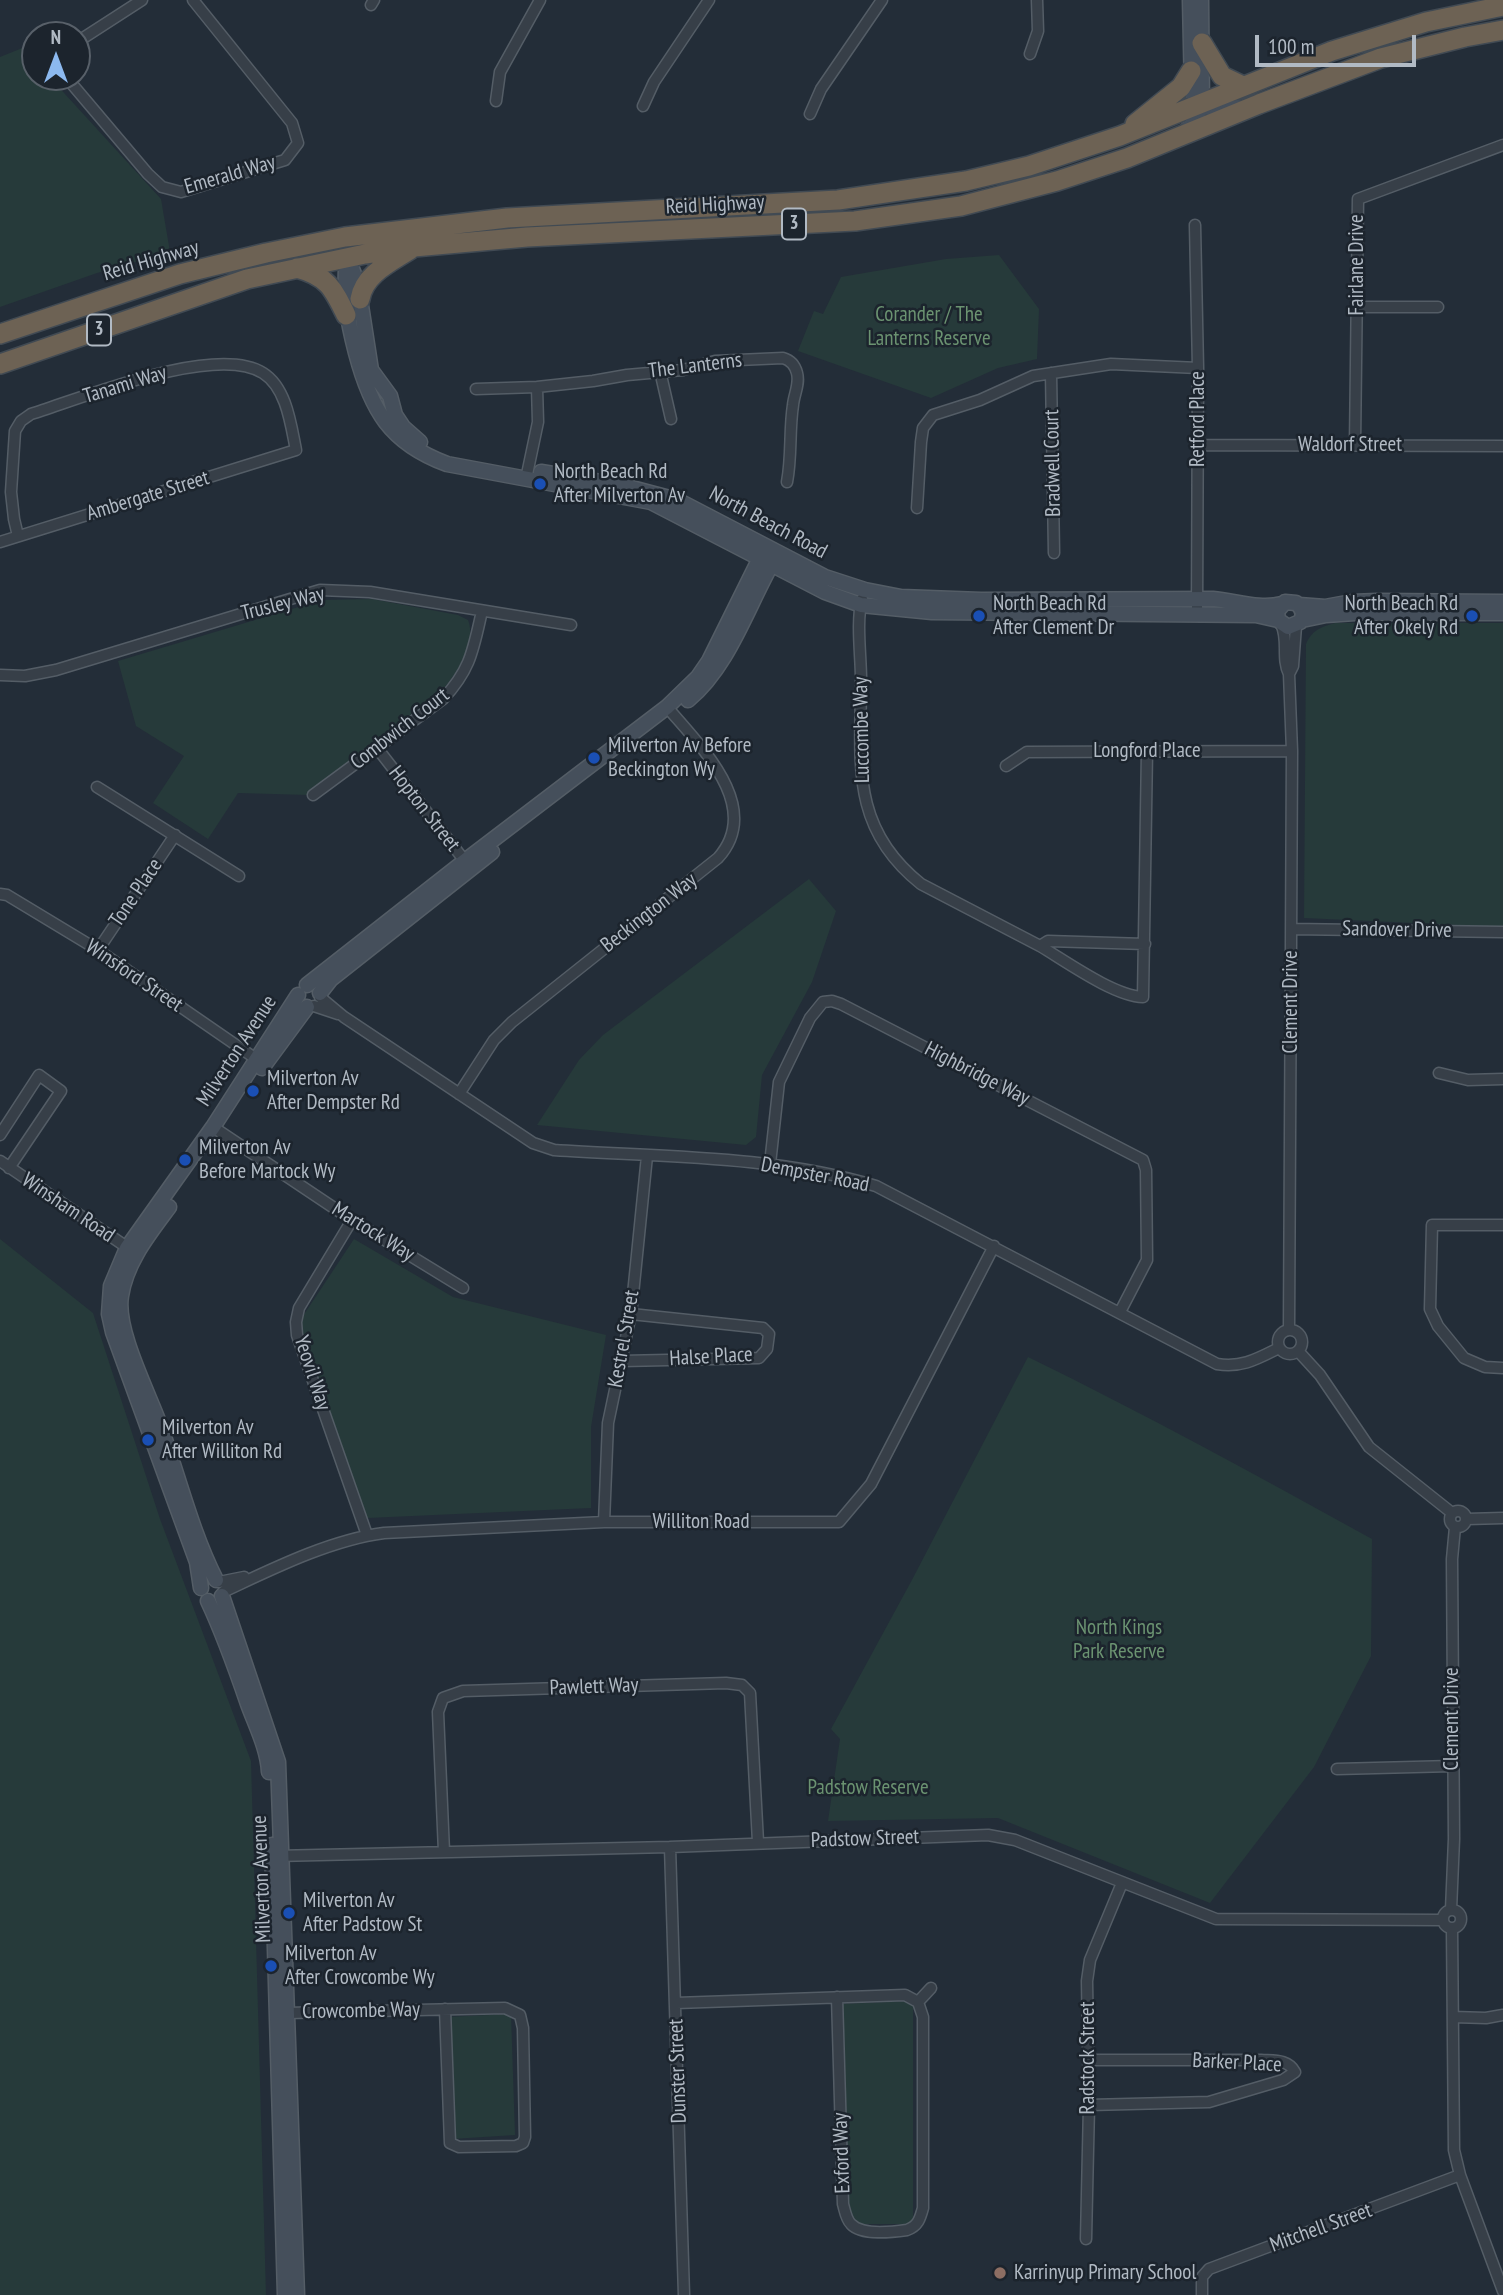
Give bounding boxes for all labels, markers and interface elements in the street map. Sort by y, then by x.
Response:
north arrow [21,21,91,91]
scale bar [1258,21,1419,65]
text: N [51,25,61,49]
text: 100 m [1268,33,1314,60]
street label: Emerald Way [182,150,278,200]
street label: Reid Highway [665,190,765,220]
road number: 3 [782,208,806,240]
street label: Fairlane Drive [1344,214,1370,316]
street label: Reid Highway [100,235,202,287]
park label: Corander / The Lanterns Reserve [867,302,991,352]
road number: 3 [87,314,111,346]
street label: The Lanterns [647,348,743,384]
street label: Tanami Way [80,360,170,410]
street label: Retford Place [1185,371,1211,467]
street label: Bradwell Court [1039,409,1067,517]
street label: Waldorf Street [1298,432,1402,458]
place label: North Beach Rd After Milverton Av [554,459,685,509]
street label: Ambergate Street [84,465,212,527]
marker: North Beach Rd After Milverton Av [532,476,548,492]
street label: North Beach Road [705,481,831,565]
street label: Trusley Way [239,582,327,626]
place label: North Beach Rd After Clement Dr [993,591,1114,641]
place label: North Beach Rd After Okely Rd [1345,591,1458,641]
marker: North Beach Rd After Clement Dr [971,608,987,624]
marker: North Beach Rd After Okely Rd [1464,608,1480,624]
street label: Luccombe Way [848,677,876,783]
street label: Combwich Court [346,683,454,775]
place label: Milverton Av Before Beckington Wy [608,733,751,783]
street label: Longford Place [1093,738,1201,764]
marker: Milverton Av Before Beckington Wy [586,750,602,766]
street label: Hopton Street [383,761,465,857]
street label: Tone Place [104,854,168,932]
street label: Beckington Way [596,868,702,958]
street label: Sandover Drive [1342,916,1452,944]
street label: Winsford Street [81,934,187,1018]
street label: Clement Drive [1278,950,1304,1054]
street label: Milverton Avenue [192,991,282,1111]
street label: Highbridge Way [920,1037,1034,1111]
place label: Milverton Av After Dempster Rd [267,1066,400,1116]
marker: Milverton Av After Dempster Rd [245,1083,261,1099]
place label: Milverton Av Before Martock Wy [199,1135,335,1185]
marker: Milverton Av Before Martock Wy [177,1152,193,1168]
street label: Dempster Road [759,1152,871,1198]
street label: Winsham Road [17,1168,119,1248]
street label: Martock Way [327,1197,419,1267]
street label: Kestrel Street [603,1288,645,1390]
street label: Yeovil Way [288,1332,336,1414]
street label: Halse Place [669,1342,753,1372]
place label: Milverton Av After Williton Rd [162,1415,282,1465]
marker: Milverton Av After Williton Rd [140,1432,156,1448]
street label: Williton Road [652,1509,750,1535]
park label: North Kings Park Reserve [1073,1615,1165,1665]
street label: Clement Drive [1439,1667,1465,1771]
street label: Pawlett Way [549,1673,639,1701]
park label: Padstow Reserve [807,1775,929,1801]
street label: Milverton Avenue [247,1815,277,1943]
street label: Padstow Street [810,1825,920,1853]
place label: Milverton Av After Padstow St [303,1888,422,1938]
marker: Milverton Av After Padstow St [281,1905,297,1921]
place label: Milverton Av After Crowcombe Wy [285,1941,435,1991]
marker: Milverton Av After Crowcombe Wy [263,1958,279,1974]
street label: Crowcombe Way [302,1997,420,2025]
street label: Radstock Street [1075,2002,1101,2114]
street label: Dunster Street [664,2018,692,2124]
street label: Barker Place [1192,2048,1282,2078]
street label: Exford Way [828,2112,856,2194]
street label: Mitchell Street [1267,2198,1375,2258]
place label: Karrinyup Primary School [1014,2260,1196,2286]
marker: Karrinyup Primary School [992,2265,1008,2281]

